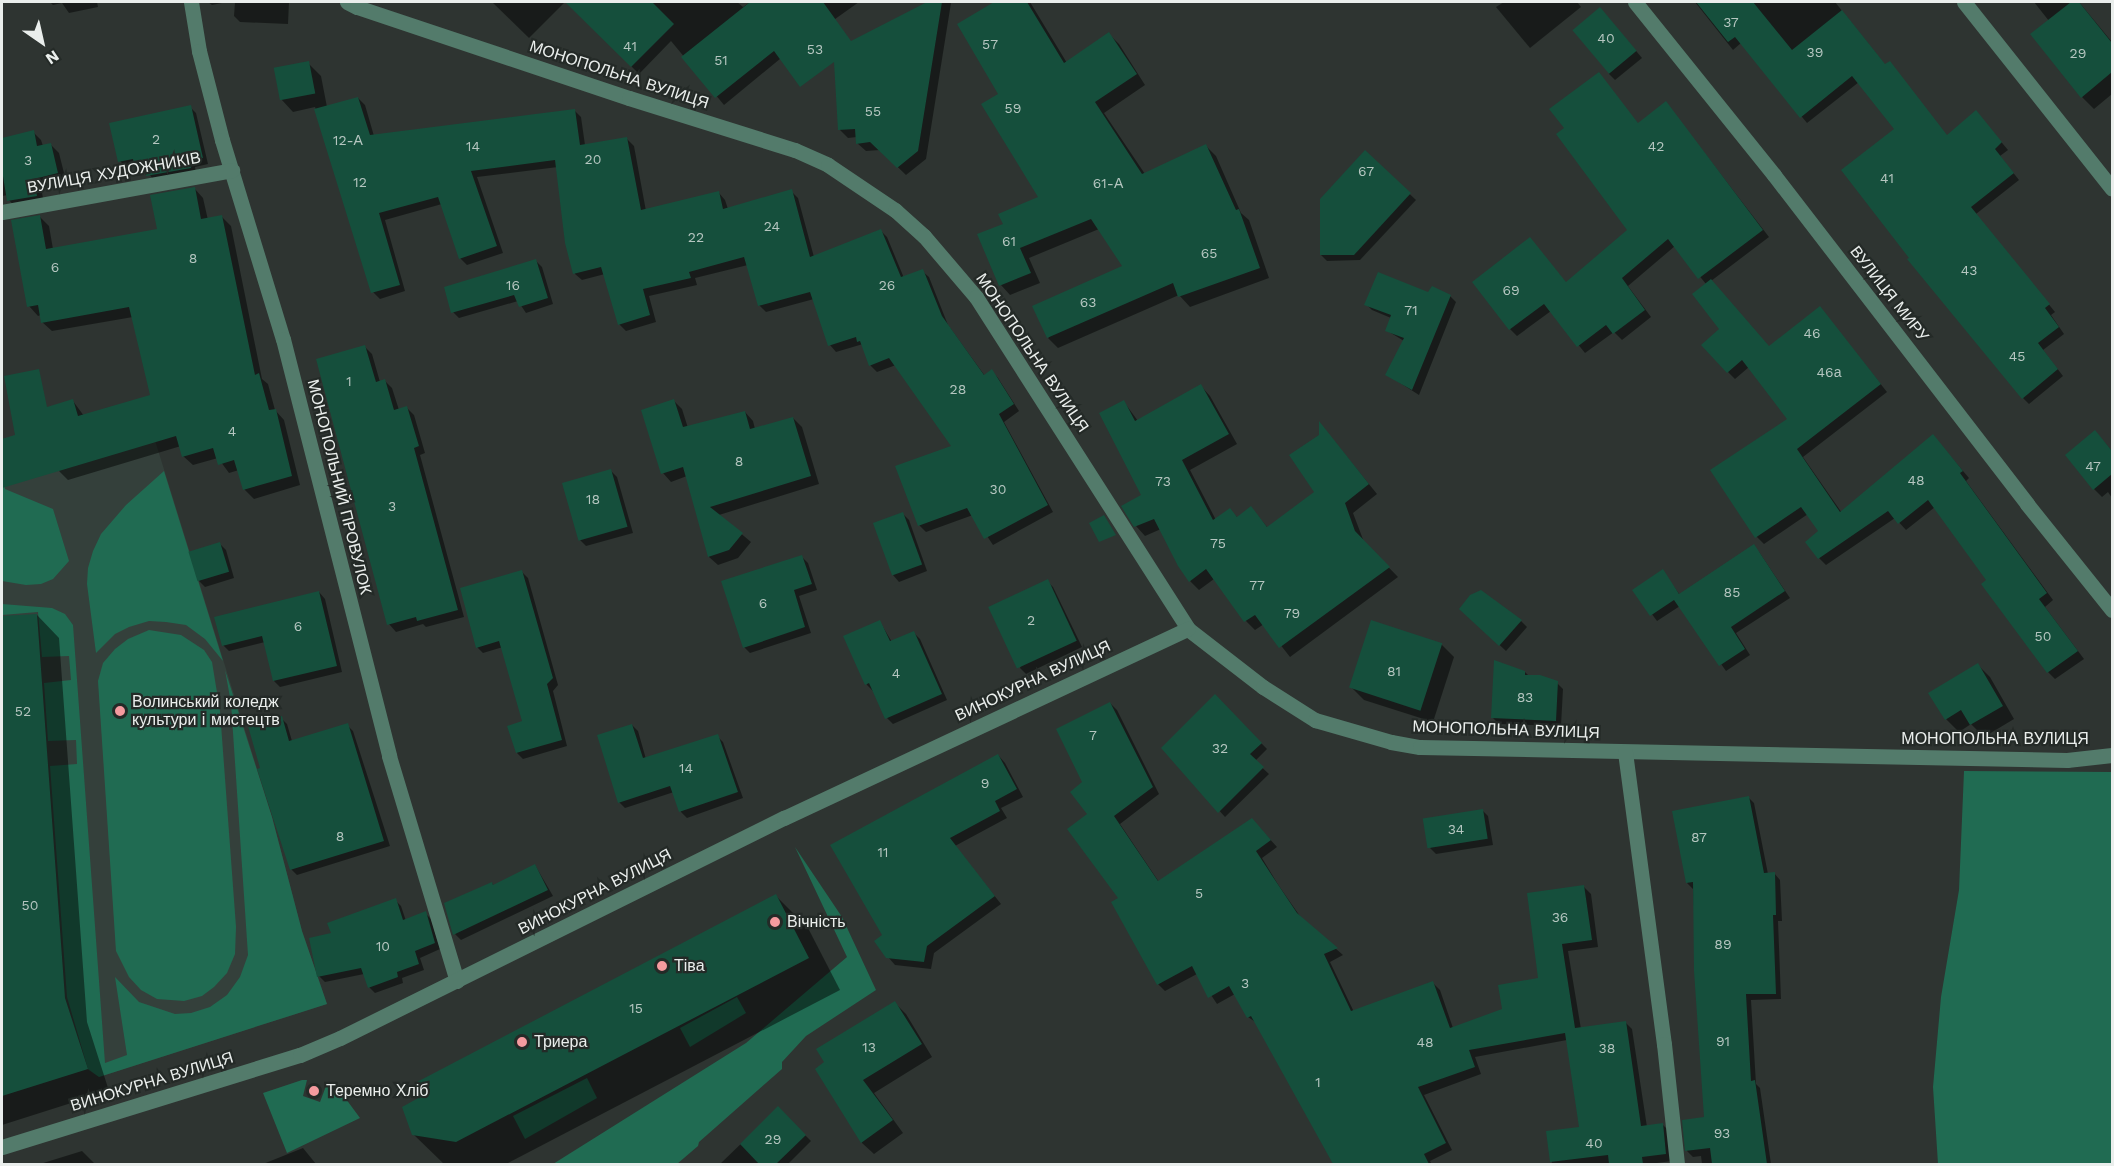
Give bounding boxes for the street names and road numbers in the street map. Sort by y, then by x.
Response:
street label: МОНОПОЛЬНА ВУЛИЦЯ [527,37,711,113]
street label: ВУЛИЦЯ ХУДОЖНИКІВ [26,148,202,198]
street label: ВУЛИЦЯ МИРУ [1846,242,1932,346]
street label: МОНОПОЛЬНА ВУЛИЦЯ [972,270,1092,436]
street label: МОНОПОЛЬНИЙ ПРОВУЛОК [303,378,375,596]
street label: ВИНОКУРНА ВУЛИЦЯ [952,637,1114,725]
street label: МОНОПОЛЬНА ВУЛИЦЯ [1412,717,1600,743]
street label: МОНОПОЛЬНА ВУЛИЦЯ [1901,729,2089,749]
street label: ВИНОКУРНА ВУЛИЦЯ [515,845,675,939]
street label: ВИНОКУРНА ВУЛИЦЯ [68,1048,236,1116]

